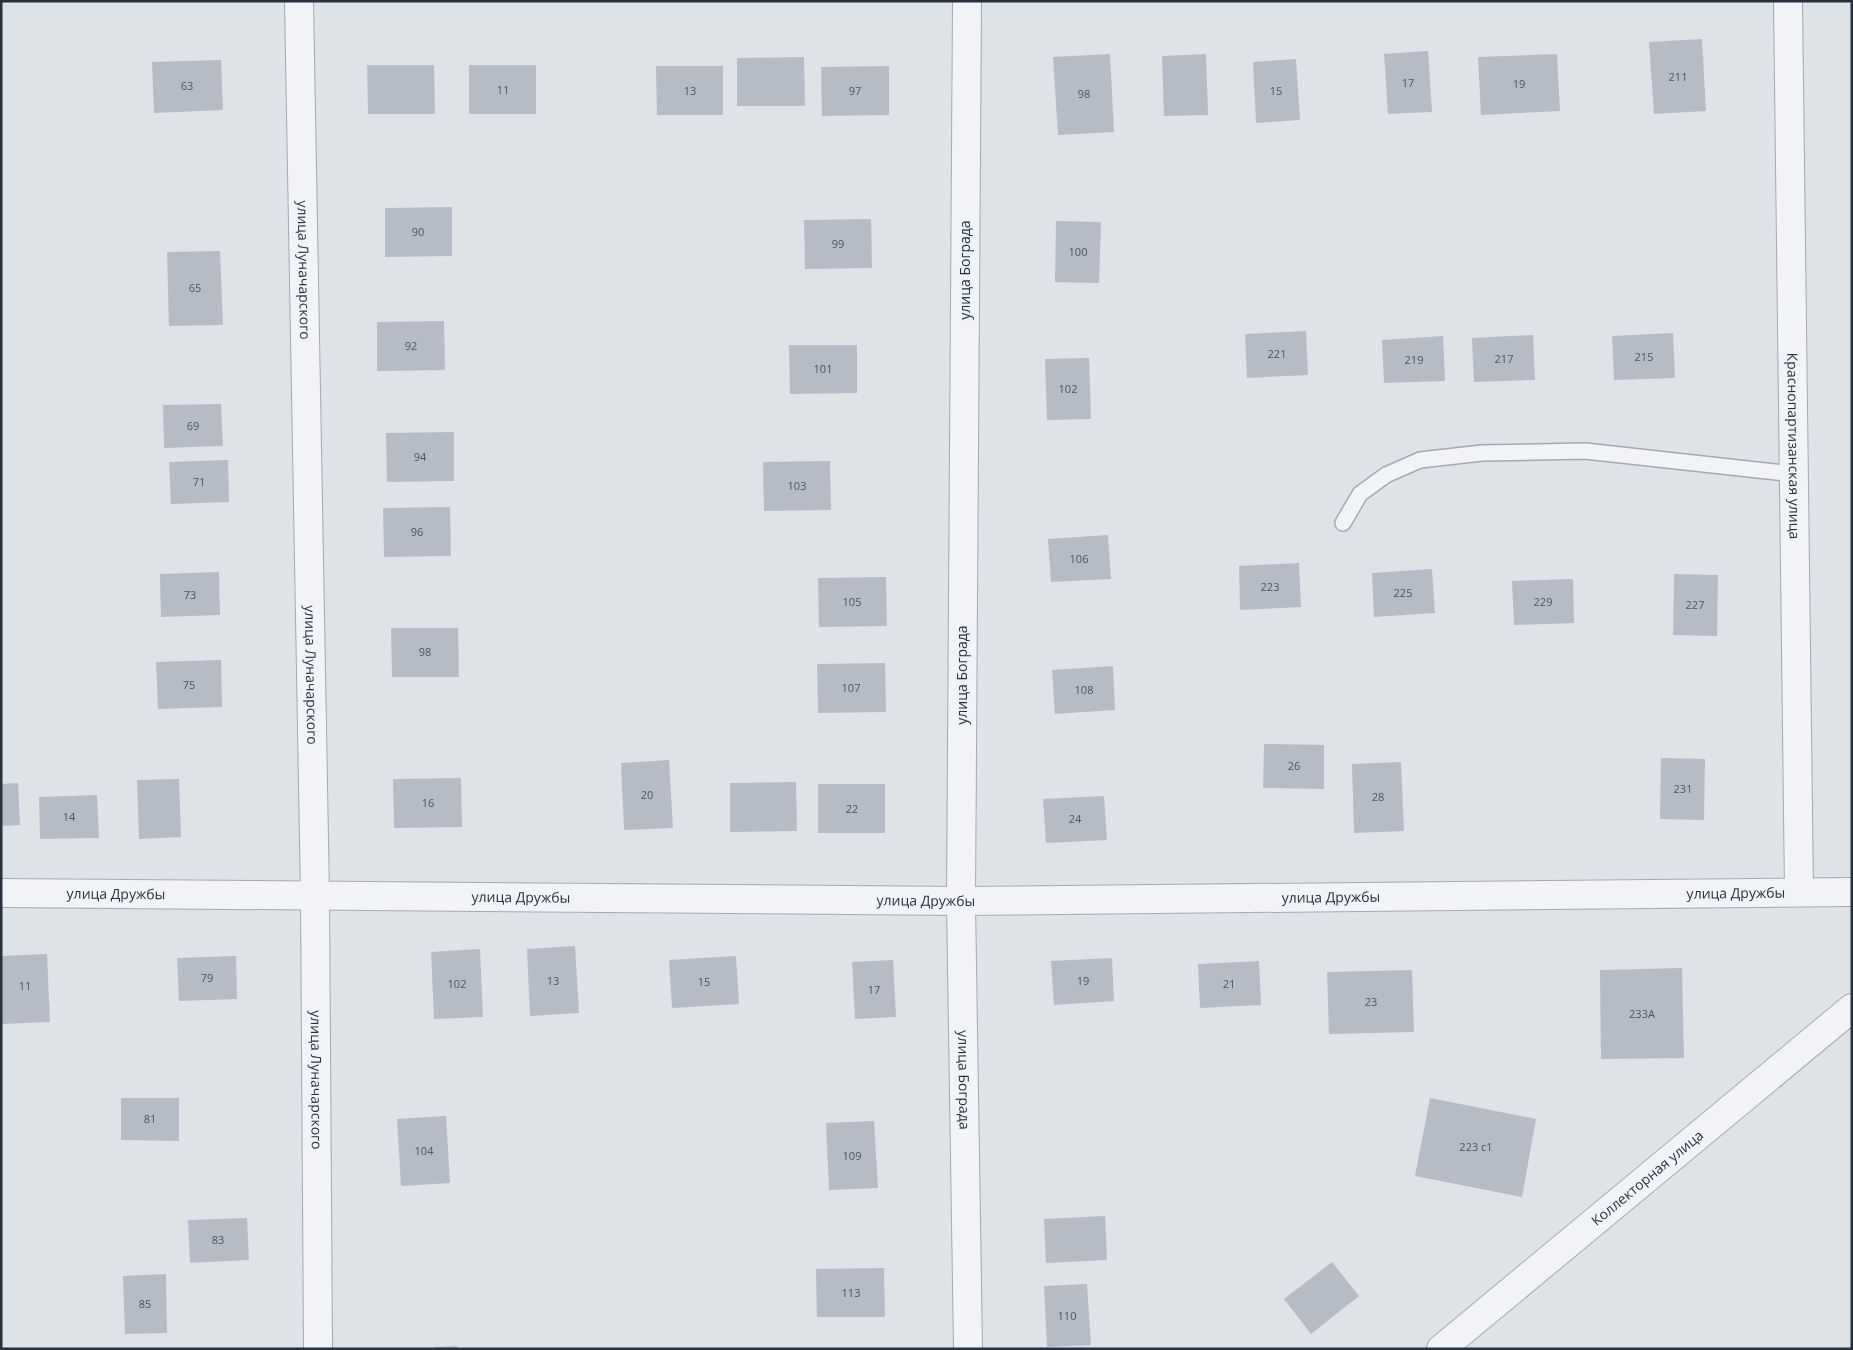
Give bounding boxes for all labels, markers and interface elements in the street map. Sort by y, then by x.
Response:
house number: 211 [1669,69,1687,84]
house number: 17 [1402,75,1414,90]
house number: 19 [1513,76,1525,91]
house number: 63 [181,78,193,93]
house number: 11 [497,82,509,97]
house number: 13 [684,83,696,98]
house number: 97 [849,83,861,98]
house number: 15 [1270,83,1282,98]
house number: 98 [1078,86,1090,101]
street label: улица Луначарского [294,200,315,340]
street label: улица Бограда [955,220,974,320]
house number: 90 [412,224,424,239]
house number: 99 [832,236,844,251]
house number: 100 [1069,244,1087,259]
house number: 65 [189,280,201,295]
house number: 92 [405,338,417,353]
house number: 221 [1268,346,1286,361]
house number: 215 [1635,349,1653,364]
house number: 217 [1495,351,1513,366]
house number: 219 [1405,352,1423,367]
street label: Краснопартизанская улица [1783,353,1805,539]
house number: 101 [814,361,832,376]
house number: 102 [1059,381,1077,396]
house number: 69 [187,418,199,433]
house number: 94 [414,449,427,464]
house number: 71 [193,474,205,489]
house number: 103 [788,478,806,493]
house number: 96 [411,524,423,539]
house number: 106 [1070,551,1088,566]
house number: 223 [1261,579,1279,594]
house number: 225 [1394,585,1412,600]
house number: 73 [184,587,196,602]
house number: 105 [843,594,861,609]
house number: 229 [1534,594,1552,609]
house number: 227 [1686,597,1704,612]
street label: улица Луначарского [301,605,322,745]
street label: улица Бограда [952,625,971,725]
house number: 98 [419,644,431,659]
house number: 75 [183,677,195,692]
house number: 107 [842,680,860,695]
house number: 108 [1075,682,1093,697]
house number: 26 [1288,758,1300,773]
house number: 231 [1674,781,1692,796]
house number: 20 [641,787,653,802]
house number: 28 [1372,789,1384,804]
house number: 16 [422,795,434,810]
house number: 22 [846,801,858,816]
house number: 14 [63,809,76,824]
house number: 24 [1069,811,1082,826]
street label: улица Дружбы [1686,883,1785,903]
street label: улица Дружбы [67,884,165,903]
street label: улица Дружбы [472,887,570,907]
street label: улица Дружбы [1282,887,1380,907]
street label: улица Дружбы [877,890,975,910]
house number: 79 [201,970,213,985]
house number: 13 [547,973,559,988]
house number: 19 [1077,973,1089,988]
house number: 15 [698,974,710,989]
house number: 102 [448,976,466,991]
house number: 21 [1223,976,1235,991]
house number: 11 [19,978,31,993]
house number: 17 [868,982,880,997]
house number: 23 [1365,994,1377,1009]
house number: 233А [1629,1006,1655,1021]
street label: улица Луначарского [307,1010,327,1150]
street label: улица Бограда [954,1030,975,1130]
house number: 81 [144,1111,156,1126]
street label: Коллекторная улица [1587,1125,1707,1230]
house number: 223 с1 [1459,1139,1493,1154]
house number: 104 [415,1143,434,1158]
house number: 109 [843,1148,861,1163]
house number: 83 [212,1232,224,1247]
house number: 113 [842,1285,860,1300]
house number: 85 [139,1296,151,1311]
house number: 110 [1058,1308,1076,1323]

